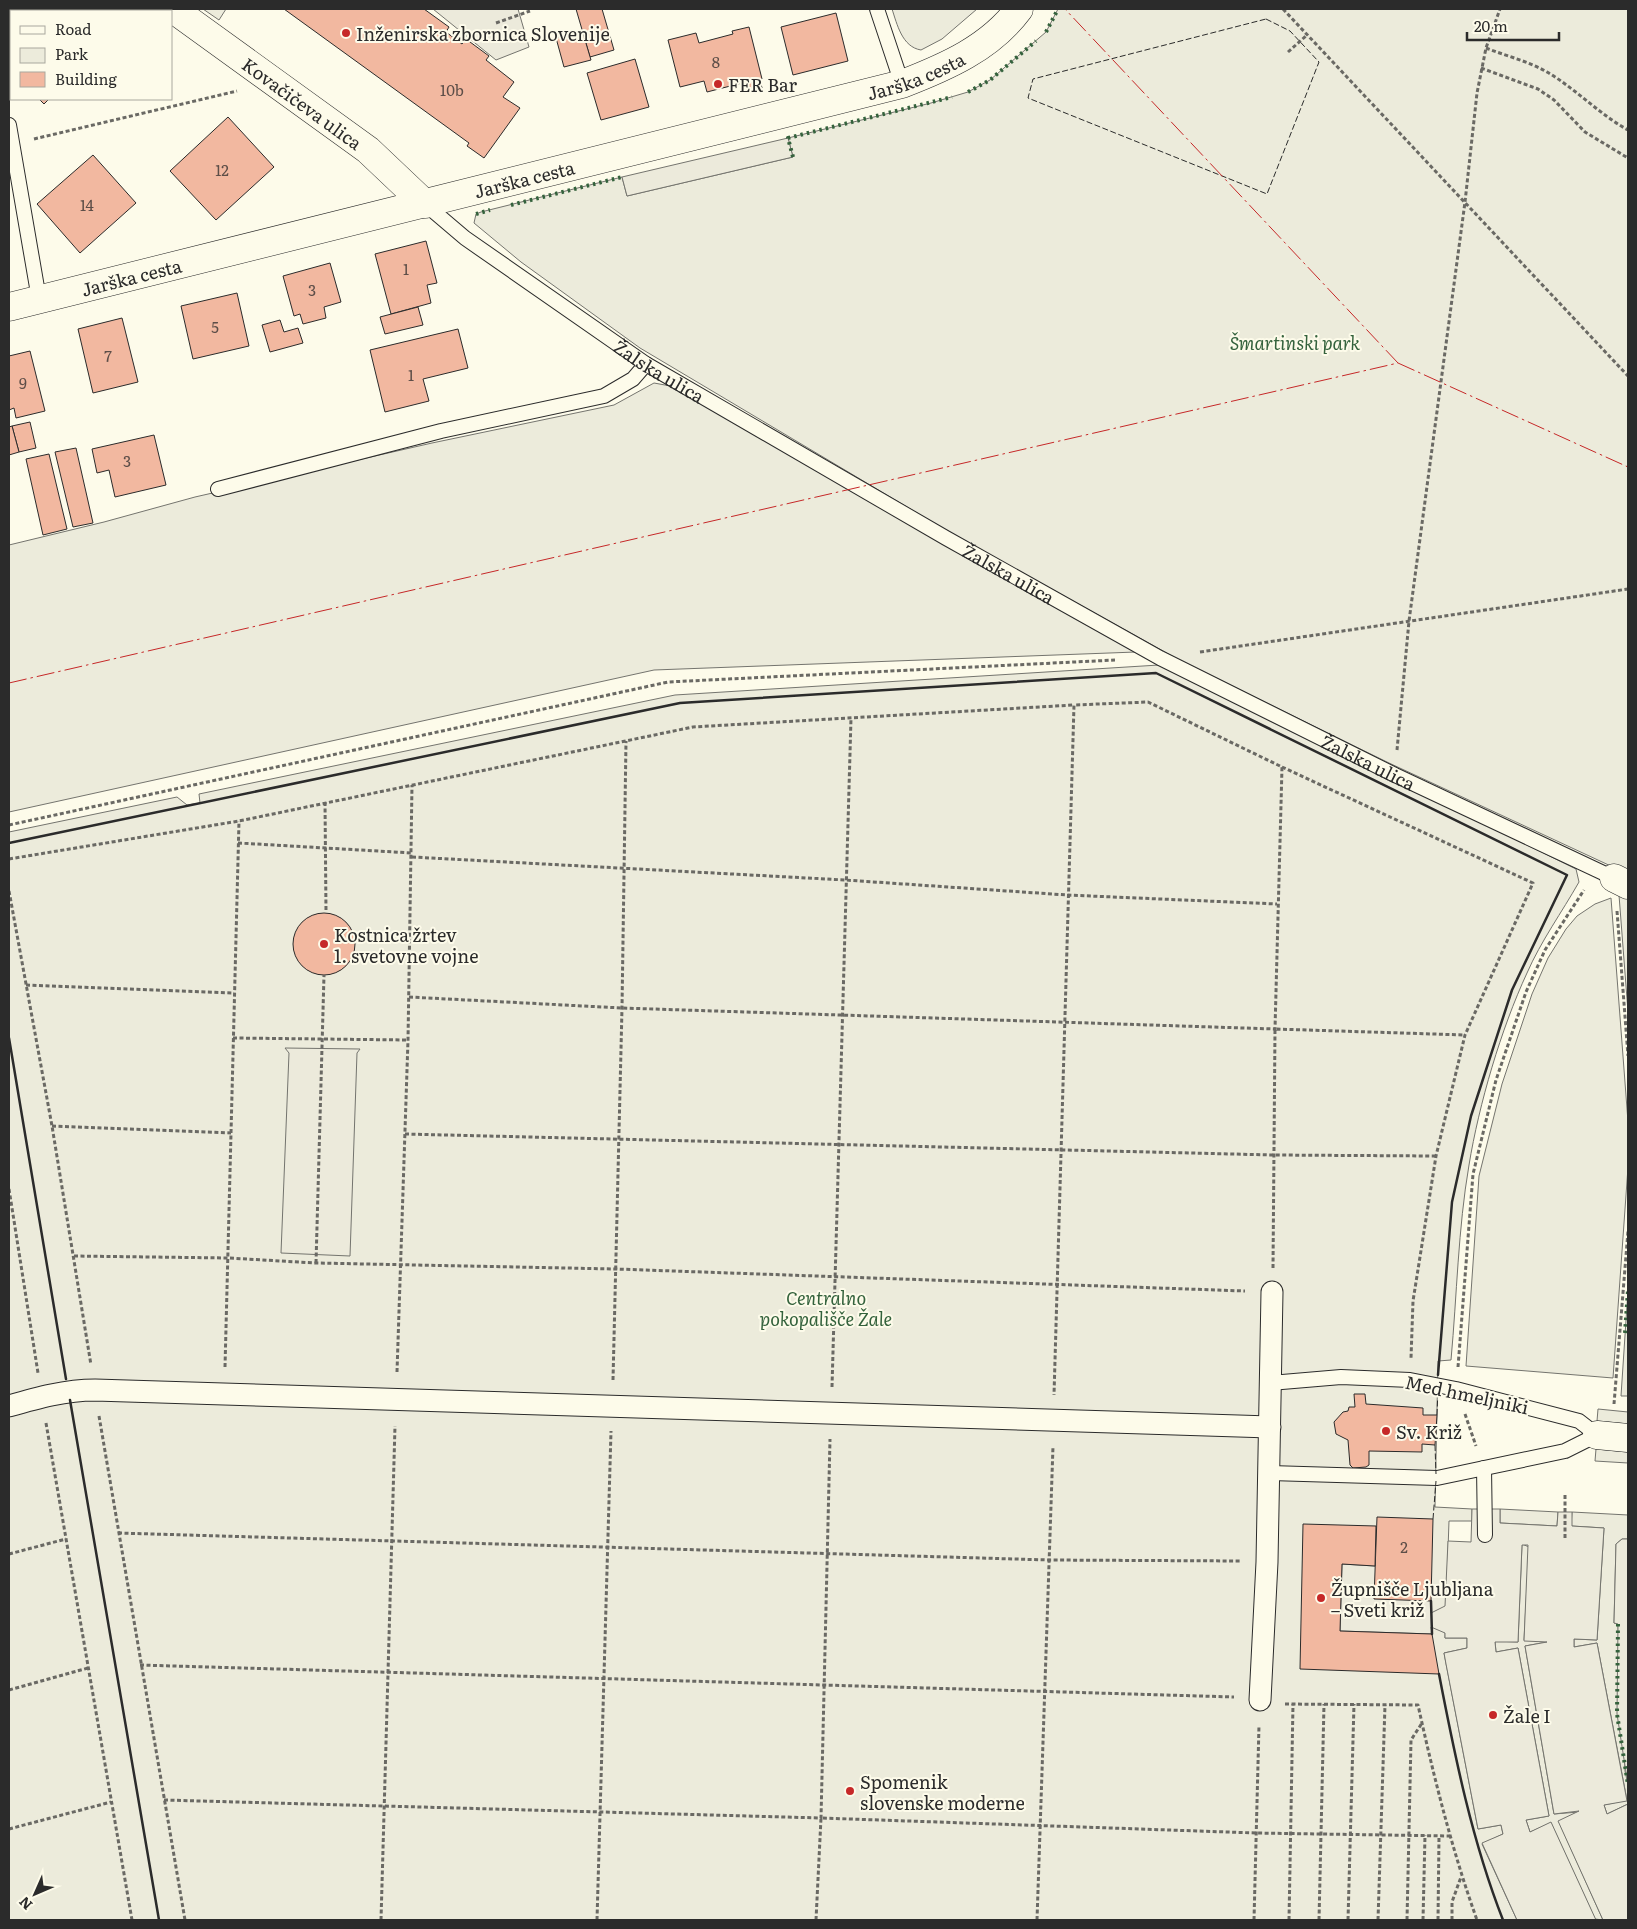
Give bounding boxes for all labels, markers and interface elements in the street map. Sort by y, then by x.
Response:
legend [10,10,172,100]
scale bar [1467,10,1560,42]
text: 20 m [1474,14,1508,37]
text: Road [55,17,91,40]
place label: Inženirska zbornica Slovenije [356,20,610,47]
marker: Inženirska zbornica Slovenije [340,27,352,39]
text: Park [55,42,89,65]
street label: Jarška cesta [864,45,970,106]
street label: Kovačičeva ulica [237,50,368,156]
house number: 8 [712,50,720,73]
text: Building [55,67,117,90]
place label: FER Bar [728,71,798,98]
house number: 10b [440,78,464,101]
marker: FER Bar [712,78,724,90]
street label: Jarška cesta [471,153,577,204]
house number: 12 [215,158,229,181]
house number: 14 [80,193,94,216]
street label: Jarška cesta [78,251,185,302]
house number: 1 [403,257,409,280]
house number: 3 [308,278,316,301]
house number: 5 [211,315,219,338]
park label: Šmartinski park [1230,329,1360,356]
street label: Žalska ulica [609,332,710,409]
house number: 7 [104,344,112,367]
house number: 1 [408,363,414,386]
house number: 9 [19,371,27,394]
house number: 3 [123,449,131,472]
street label: Žalska ulica [958,537,1060,610]
street label: Žalska ulica [1317,727,1420,796]
place label: Kostnica žrtev 1. svetovne vojne [334,921,479,969]
marker: Kostnica žrtev 1. svetovne vojne [318,938,330,950]
park label: Centralno pokopališče Žale [760,1284,892,1332]
street label: Med hmeljniki [1403,1368,1531,1420]
place label: Sv. Križ [1396,1418,1462,1445]
marker: Sv. Križ [1380,1425,1392,1437]
house number: 2 [1400,1535,1408,1558]
place label: Župnišče Ljubljana – Sveti križ [1331,1575,1494,1623]
marker: Župnišče Ljubljana – Sveti križ [1315,1592,1327,1604]
place label: Žale I [1503,1702,1551,1729]
marker: Žale I [1487,1709,1499,1721]
place label: Spomenik slovenske moderne [860,1768,1025,1816]
marker: Spomenik slovenske moderne [844,1785,856,1797]
north arrow [10,1869,60,1919]
text: N [14,1892,36,1915]

